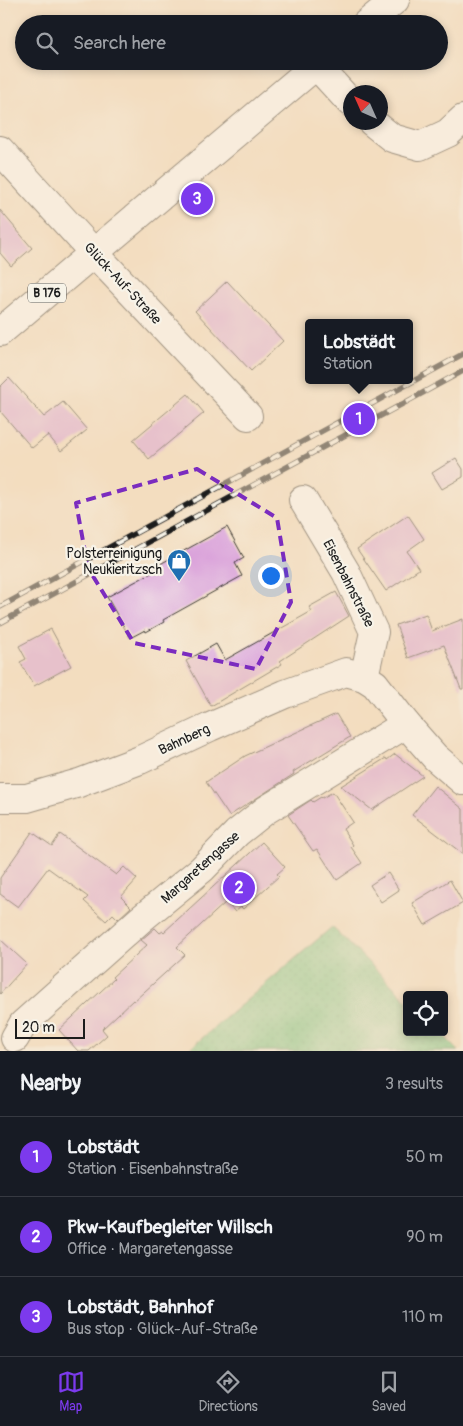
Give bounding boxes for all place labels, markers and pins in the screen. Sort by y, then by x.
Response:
pin: 3 [181,180,213,218]
pin: 1 [343,400,375,438]
place label: Polsterreinigung Neukieritzsch [66,545,162,578]
shop icon: Polsterreinigung Neukieritzsch [166,548,192,582]
pin: 2 [223,869,255,907]

